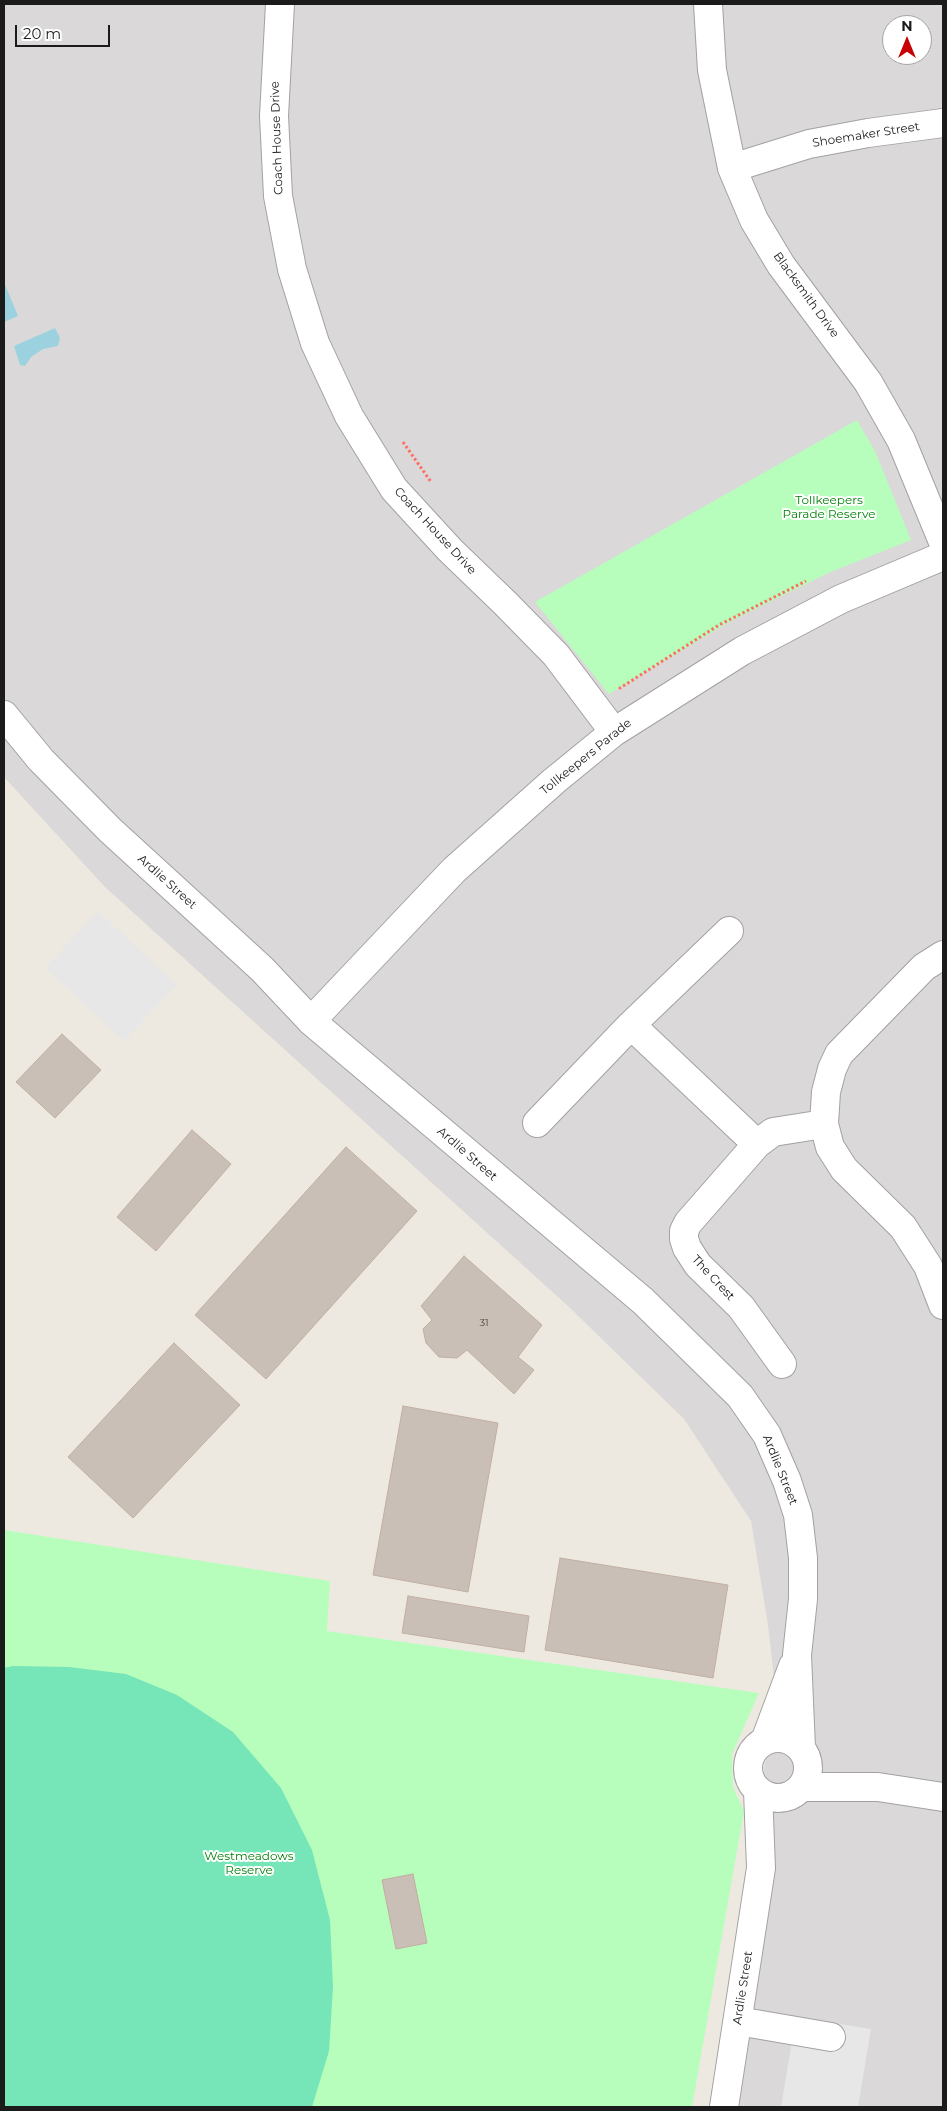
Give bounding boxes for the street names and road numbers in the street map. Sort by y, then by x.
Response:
street label: Coach House Drive [268,81,286,195]
street label: Shoemaker Street [811,119,921,151]
street label: Blacksmith Drive [770,249,842,341]
street label: Coach House Drive [391,484,479,578]
street label: Tollkeepers Parade [538,716,634,798]
street label: Ardlie Street [134,852,200,912]
street label: Ardlie Street [434,1124,500,1184]
street label: The Crest [688,1252,738,1304]
street label: Ardlie Street [759,1433,801,1507]
street label: Ardlie Street [730,1950,756,2026]

